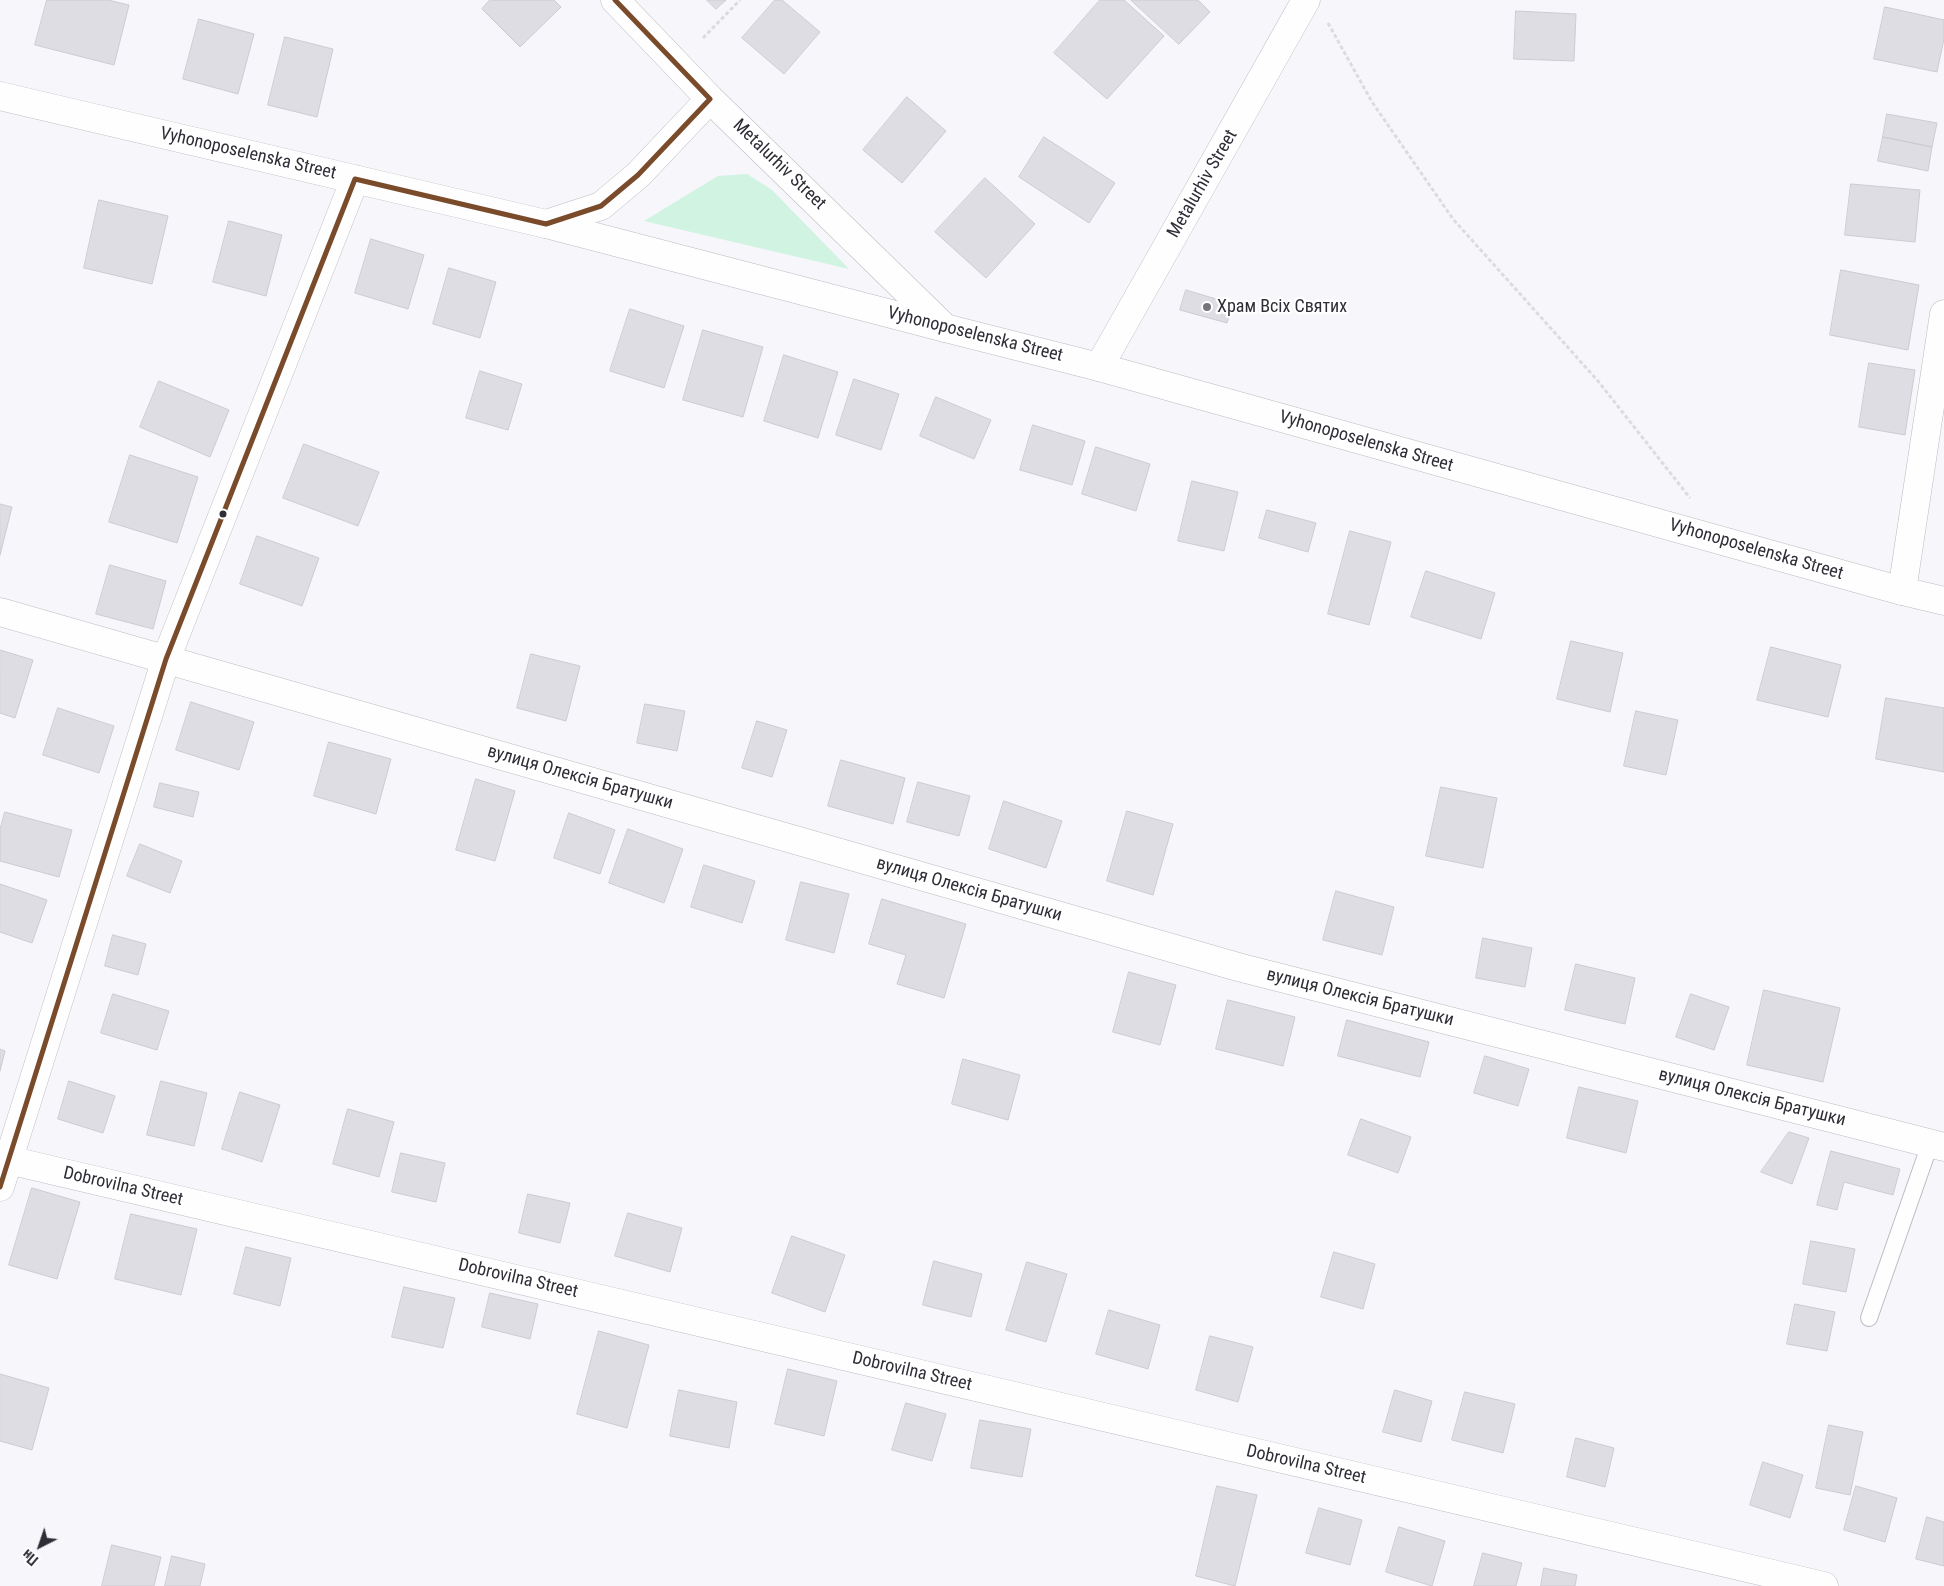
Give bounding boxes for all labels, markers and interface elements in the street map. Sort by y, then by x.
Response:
street label: Metalurhiv Street [728,115,830,215]
street label: Vyhonoposelenska Street [158,123,338,185]
street label: Metalurhiv Street [1163,126,1243,242]
place label: Храм Всіх Святих [1217,296,1347,318]
marker: Храм Всіх Святих [1201,301,1213,313]
street label: Vyhonoposelenska Street [885,303,1065,367]
street label: Vyhonoposelenska Street [1276,407,1456,477]
unlabelled marker [218,509,228,519]
street label: Vyhonoposelenska Street [1666,515,1846,585]
street label: вулиця Олексія Братушки [485,741,675,815]
street label: вулиця Олексія Братушки [874,853,1064,927]
street label: вулиця Олексія Братушки [1264,964,1456,1032]
street label: вулиця Олексія Братушки [1656,1064,1848,1132]
street label: Dobrovilna Street [61,1163,185,1211]
street label: Dobrovilna Street [456,1255,580,1303]
street label: Dobrovilna Street [850,1348,974,1396]
street label: Dobrovilna Street [1244,1441,1368,1489]
north arrow [15,1521,65,1571]
text: Пн [19,1546,41,1568]

